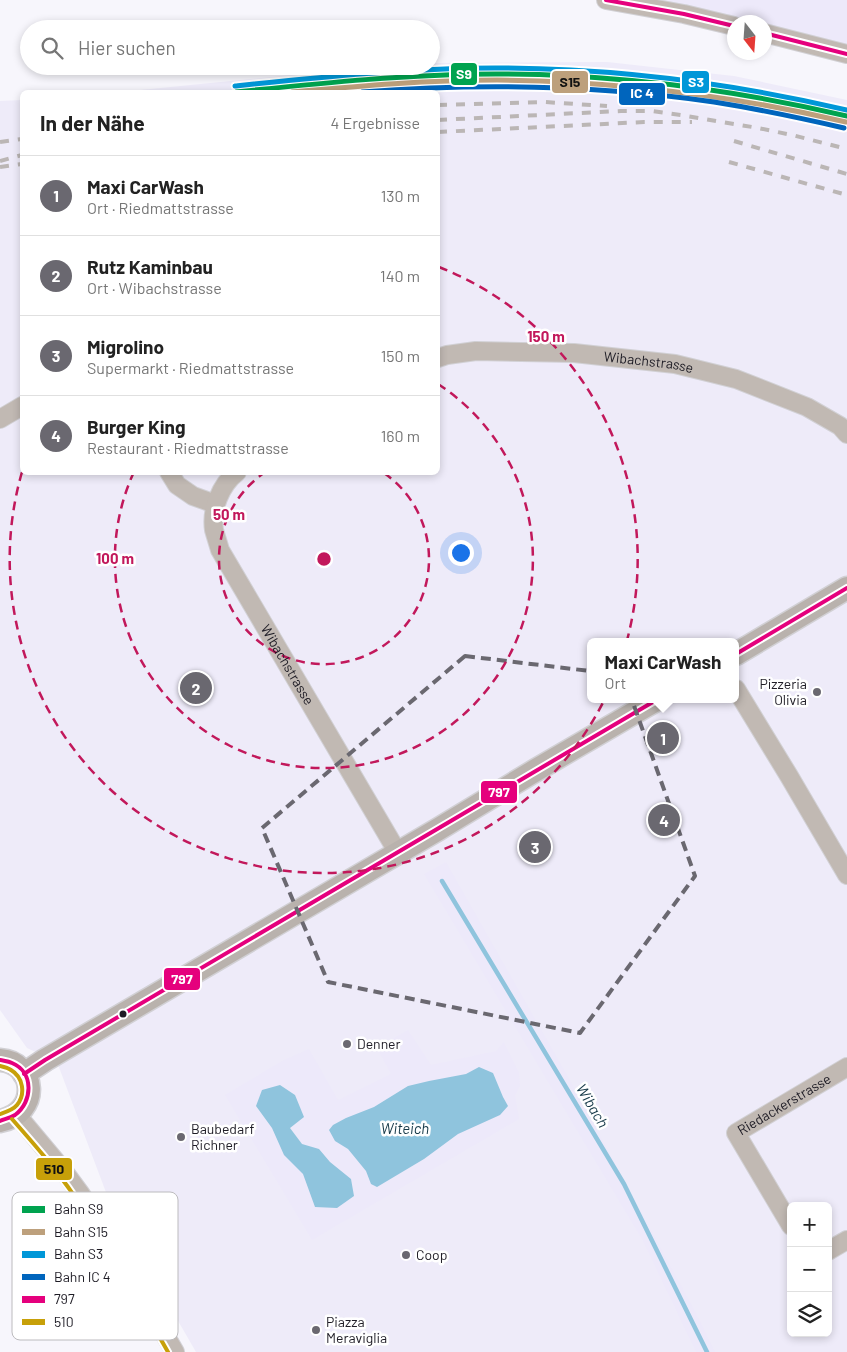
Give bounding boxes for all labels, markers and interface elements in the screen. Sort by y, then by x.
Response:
north arrow [727,15,772,60]
search box [20,20,440,75]
icon: search [38,34,66,62]
text: Hier suchen [78,36,176,59]
line badge: S9 [450,62,478,86]
text: S9 [456,65,472,82]
line badge: S15 [551,70,589,94]
line badge: S3 [681,70,710,94]
text: S15 [560,73,581,90]
text: S3 [688,73,704,90]
line badge: IC 4 [618,82,666,106]
text: IC 4 [630,84,654,101]
text: In der Nähe [40,110,145,135]
text: 4 Ergebnisse [330,113,420,132]
text: Maxi CarWash [87,175,204,198]
text: 1 [53,186,59,205]
text: 130 m [381,186,420,205]
text: Ort · Riedmattstrasse [87,198,234,217]
text: Rutz Kaminbau [87,255,213,278]
text: 2 [52,266,60,285]
text: 140 m [380,266,420,285]
text: Ort · Wibachstrasse [87,278,222,297]
text: 150 m [527,327,565,345]
text: Migrolino [87,335,164,358]
text: 3 [52,346,60,365]
text: 150 m [381,346,420,365]
street label: Wibachstrasse [603,347,695,376]
text: Supermarkt · Riedmattstrasse [87,358,294,377]
text: Burger King [87,415,186,438]
text: 4 [51,426,61,445]
text: 160 m [381,426,420,445]
text: Restaurant · Riedmattstrasse [87,438,289,457]
text: 50 m [213,505,245,523]
your location [448,540,474,566]
text: 100 m [96,549,134,567]
centre of rings [315,550,333,568]
street label: Wibachstrasse [258,621,318,708]
popup [587,638,739,703]
text: Maxi CarWash [605,650,721,673]
pin: 2 [180,669,212,707]
text: Ort [605,673,626,692]
place label: Pizzeria Olivia [759,675,807,708]
marker: Pizzeria Olivia [811,686,823,698]
pin: 1 [647,719,679,757]
line badge: 797 [480,780,518,804]
text: 797 [488,783,510,800]
pin: 4 [648,801,680,839]
pin: 3 [519,828,551,866]
line badge: 797 [163,967,201,991]
text: 797 [171,970,193,987]
unlabelled marker [118,1009,128,1019]
place label: Denner [357,1035,401,1052]
marker: Denner [341,1038,353,1050]
street label: Riedackerstrasse [734,1070,834,1138]
water label: Wibach [573,1080,613,1131]
water label: Witeich [381,1119,429,1137]
place label: Baubedarf Richner [191,1120,254,1153]
marker: Baubedarf Richner [175,1131,187,1143]
line badge: 510 [35,1157,73,1181]
text: 510 [44,1160,64,1177]
legend [12,1192,178,1340]
text: Bahn S9 [54,1200,103,1217]
map controls [787,1202,832,1337]
button: + [787,1202,832,1247]
text: Bahn S15 [54,1223,108,1240]
text: Bahn S3 [54,1245,103,1262]
place label: Coop [416,1246,447,1263]
button: − [787,1247,832,1292]
marker: Coop [400,1249,412,1261]
text: Bahn IC 4 [54,1268,110,1285]
text: 797 [54,1290,75,1307]
button: layers [787,1292,832,1337]
text: 510 [54,1313,74,1330]
place label: Piazza Meraviglia [326,1313,387,1346]
marker: Piazza Meraviglia [310,1324,322,1336]

